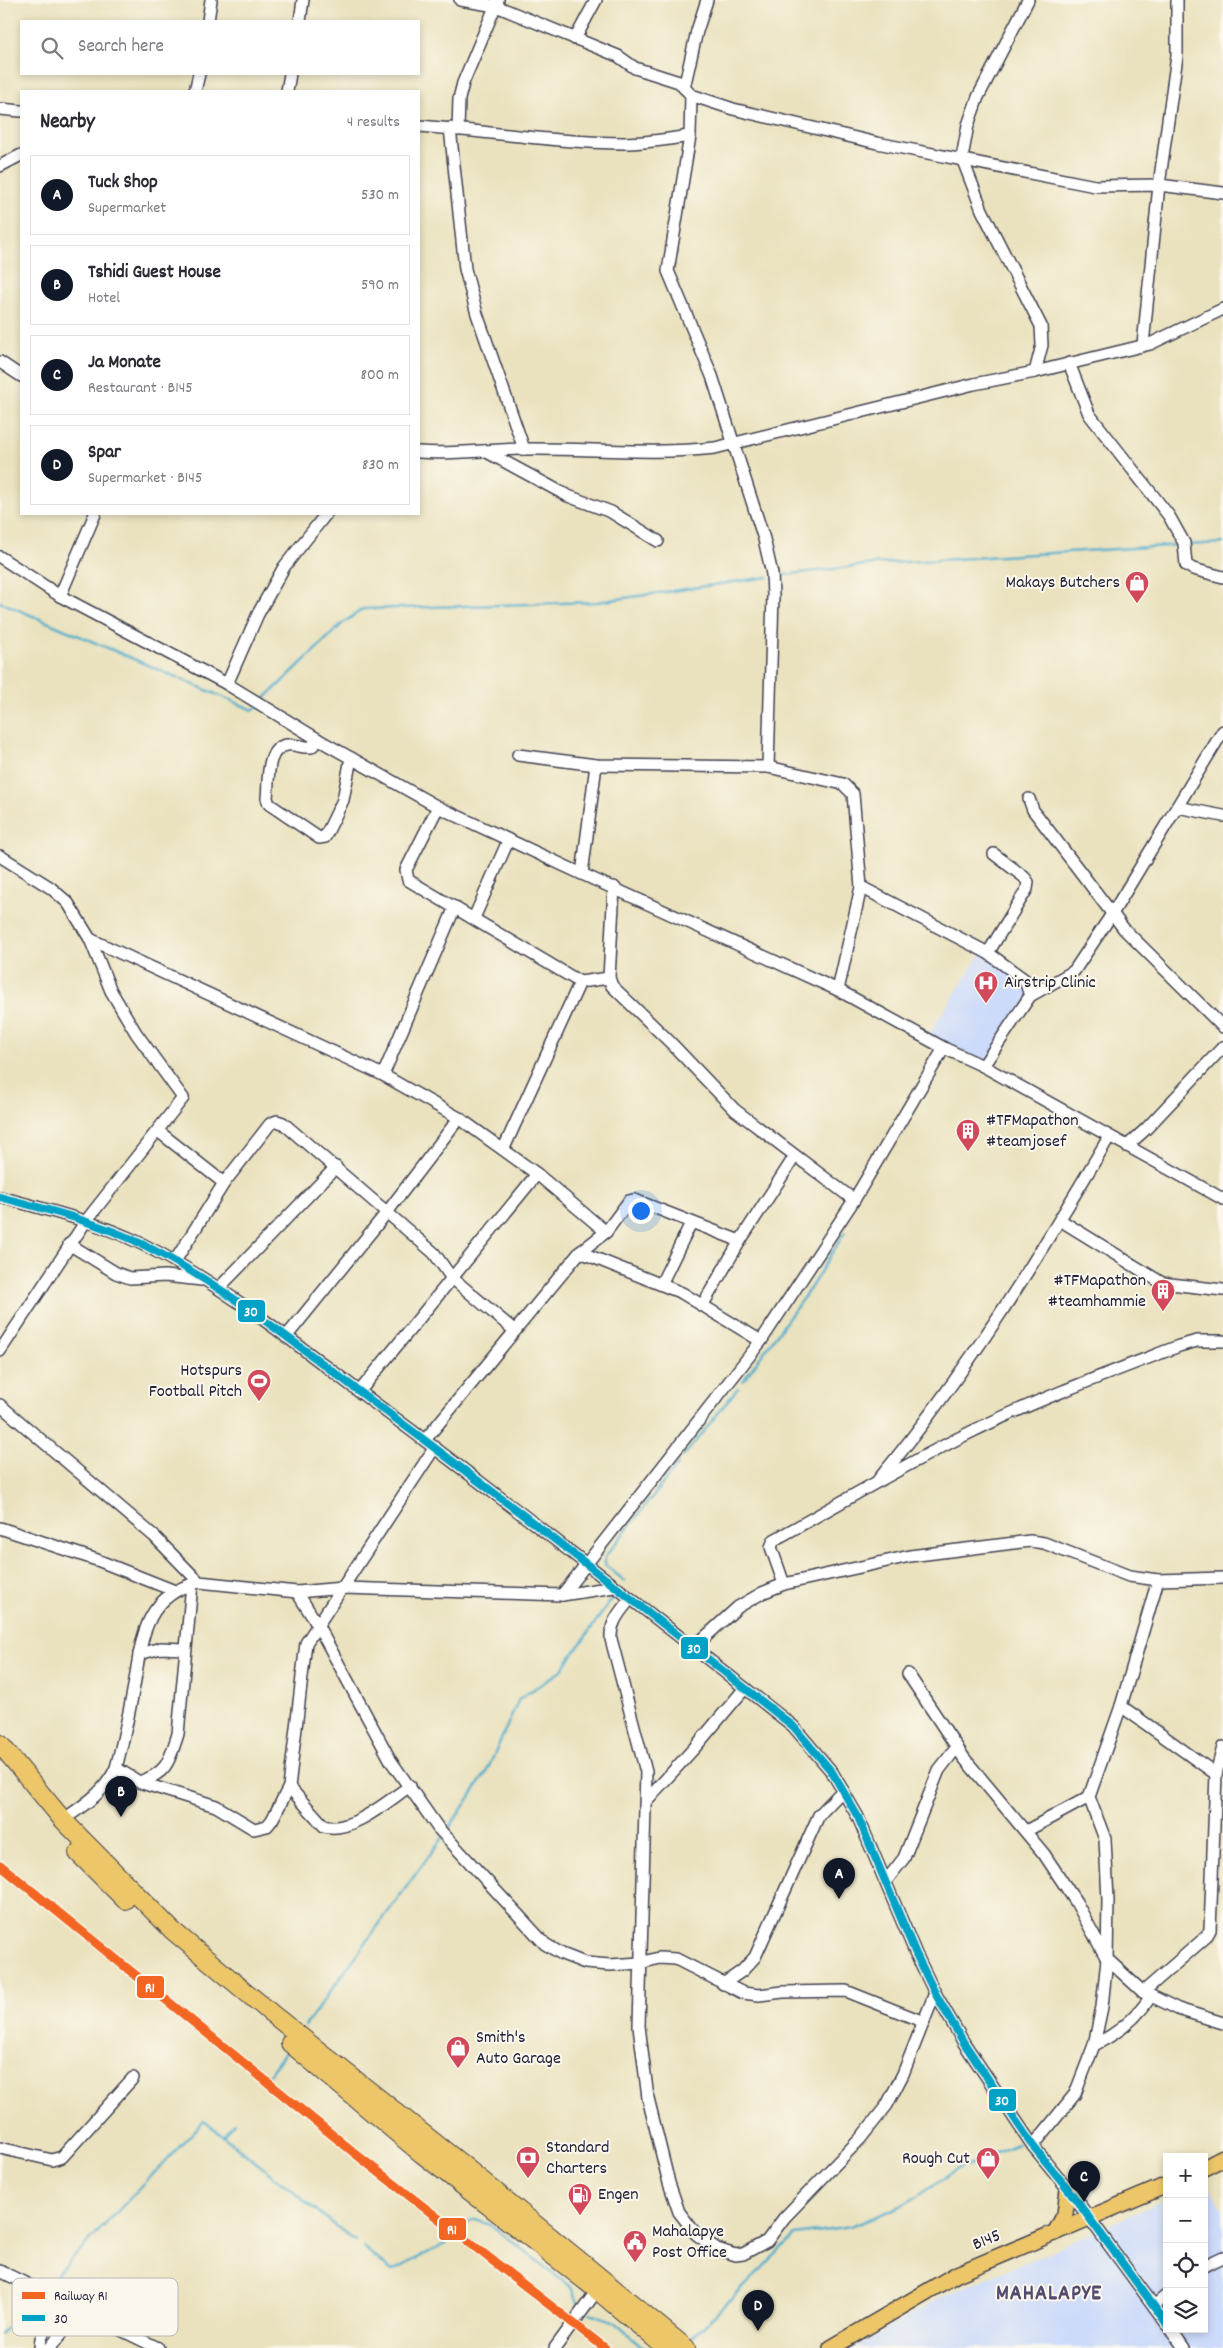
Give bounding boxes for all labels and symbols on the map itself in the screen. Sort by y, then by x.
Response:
shop icon: Makays Butchers [1124,570,1150,604]
place label: Makays Butchers [1006,571,1120,596]
hospital icon: Airstrip Clinic [973,970,999,1004]
place label: Airstrip Clinic [1004,971,1096,996]
place label: #TFMapathon #teamjosef [986,1109,1079,1155]
building icon: #TFMapathon #teamjosef [955,1118,981,1152]
your location [628,1198,654,1224]
place label: #TFMapathon #teamhammie [1048,1269,1146,1315]
building icon: #TFMapathon #teamhammie [1150,1278,1176,1312]
line badge: 30 [237,1299,266,1323]
text: 30 [244,1303,258,1323]
place label: Hotspurs Football Pitch [149,1359,242,1405]
sports icon: Hotspurs Football Pitch [246,1368,272,1402]
line badge: 30 [680,1636,709,1660]
text: 30 [687,1640,701,1660]
pin: B [105,1776,137,1817]
pin: A [823,1858,855,1899]
line badge: R1 [136,1975,165,1999]
text: R1 [145,1979,155,1999]
place label: Smith's Auto Garage [476,2026,561,2072]
shop icon: Smith's Auto Garage [445,2035,471,2069]
line badge: 30 [988,2088,1017,2112]
text: 30 [995,2092,1009,2112]
place label: Standard Charters [546,2136,609,2182]
bank icon: Standard Charters [515,2145,541,2179]
shop icon: Rough Cut [975,2146,1001,2180]
place label: Rough Cut [902,2147,970,2172]
pin: C [1068,2161,1100,2202]
fuel station icon: Engen [567,2182,593,2216]
place label: Engen [598,2183,639,2208]
line badge: R1 [438,2217,467,2241]
place label: Mahalapye Post Office [652,2220,727,2266]
text: R1 [447,2221,457,2241]
street label: B145 [969,2224,1005,2258]
public building icon: Mahalapye Post Office [622,2229,648,2263]
legend [12,2278,178,2336]
district label: MAHALAPYE [996,2279,1102,2310]
text: Railway R1 [54,2287,108,2307]
pin: D [742,2290,774,2331]
text: 30 [54,2310,68,2330]

